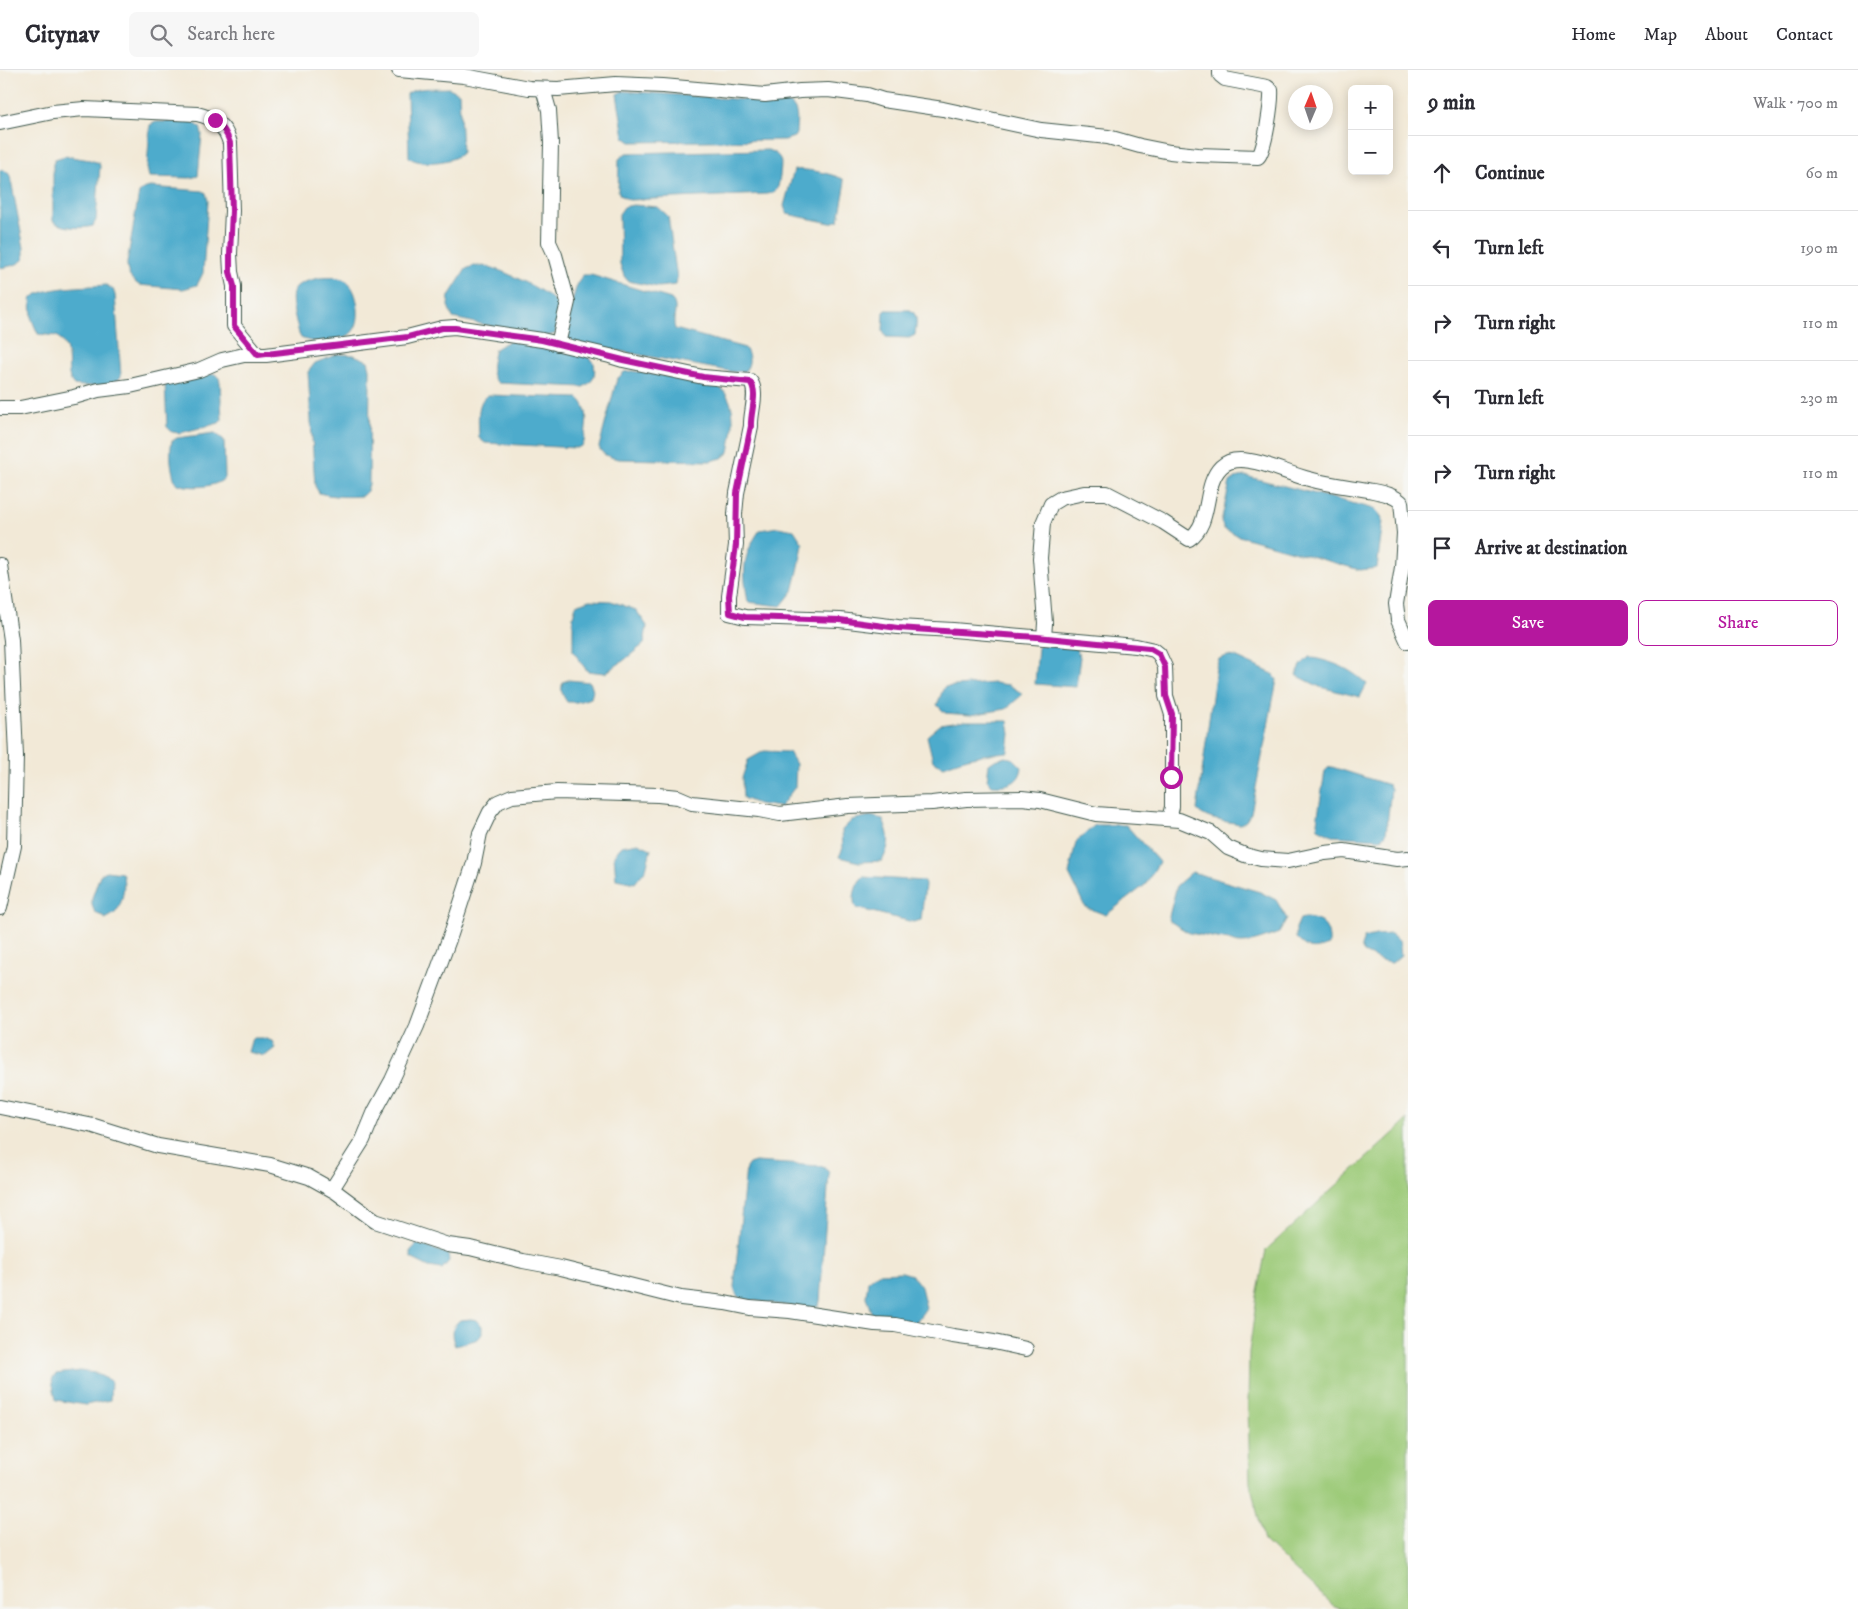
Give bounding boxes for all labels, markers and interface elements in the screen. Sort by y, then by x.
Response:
search box [129,12,479,57]
text: Citynav [25,20,99,50]
icon: search [147,21,175,49]
text: Search here [187,23,275,46]
text: Home [1571,24,1616,46]
text: Map [1644,24,1677,46]
text: About [1705,24,1748,46]
text: Contact [1776,24,1833,46]
north arrow [1288,85,1333,130]
map controls [1348,85,1393,175]
button: + [1348,85,1393,130]
text: 9 min [1428,90,1475,116]
text: Walk · 700 m [1753,93,1838,113]
route end [204,109,227,132]
button: − [1348,130,1393,175]
icon: ahead [1428,159,1456,187]
text: Continue [1475,162,1545,185]
text: 60 m [1806,163,1838,183]
icon: left [1428,234,1456,262]
text: Turn left [1475,237,1544,260]
text: 190 m [1800,238,1838,258]
icon: right [1428,309,1456,337]
text: Turn right [1475,312,1555,335]
text: 110 m [1802,313,1838,333]
icon: left [1428,384,1456,412]
text: Turn left [1475,387,1544,410]
text: 230 m [1800,388,1838,408]
icon: right [1428,459,1456,487]
text: Turn right [1475,462,1555,485]
text: 110 m [1802,463,1838,483]
icon: arrive [1428,534,1456,562]
text: Arrive at destination [1475,537,1627,560]
button: Save [1428,600,1628,646]
button: Share [1638,600,1838,646]
route start [1160,766,1183,789]

